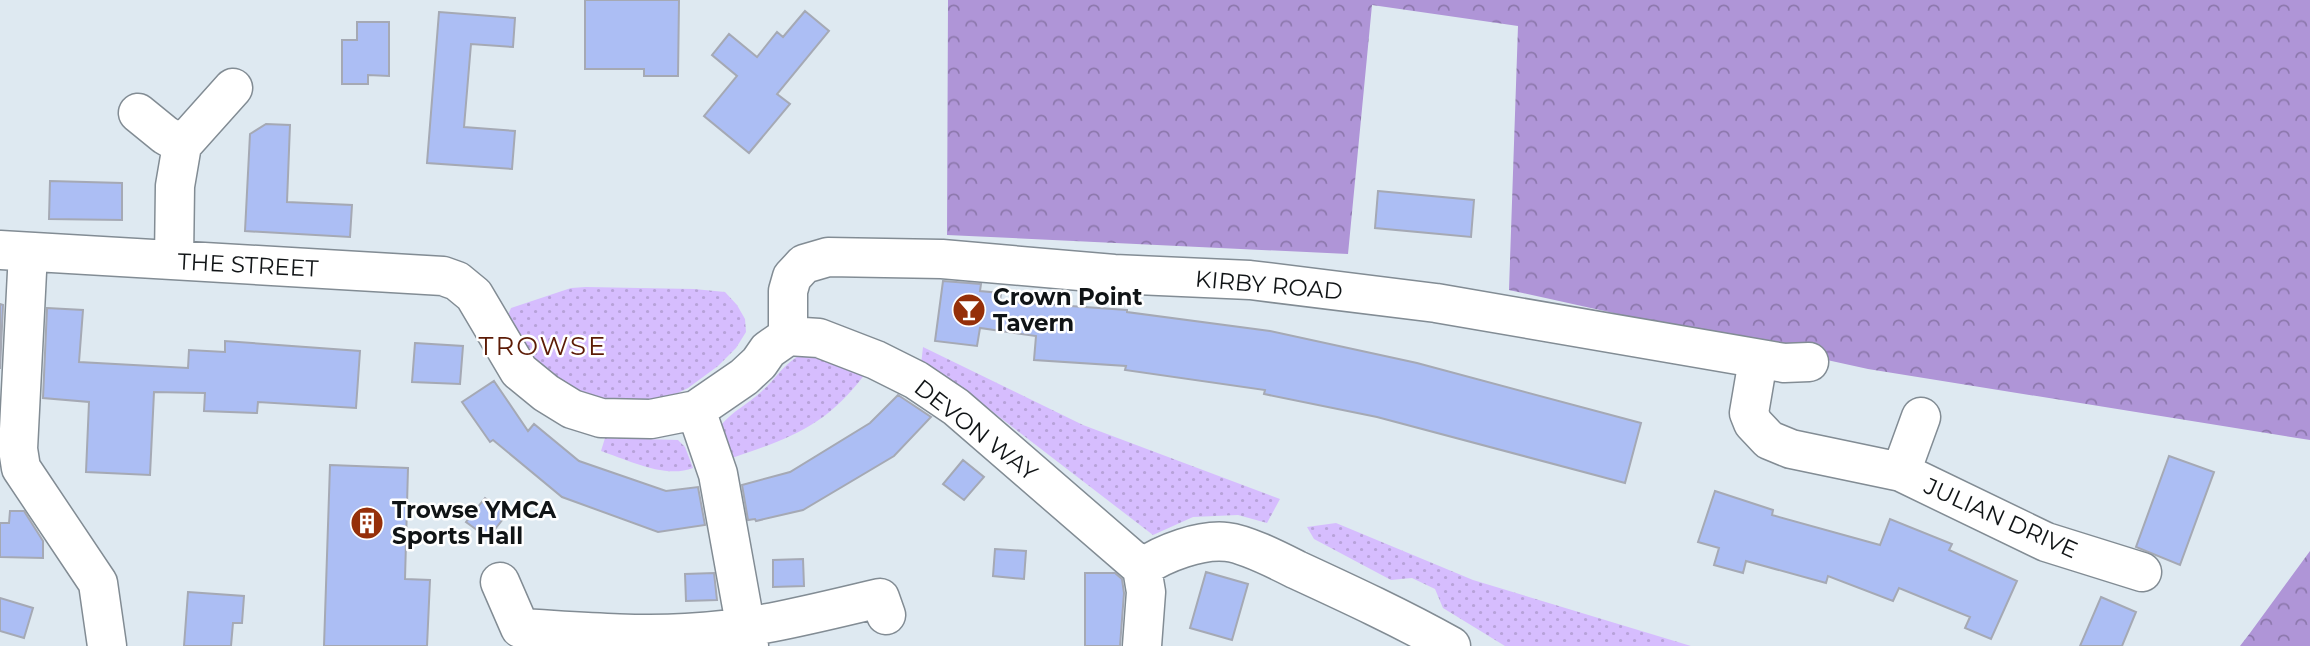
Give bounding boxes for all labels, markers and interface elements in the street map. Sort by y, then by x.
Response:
street label: THE STREET [177,247,320,283]
street label: KIRBY ROAD [1194,265,1344,305]
place label: Crown Point Tavern [993,283,1143,337]
bar icon: Crown Point Tavern [950,291,988,329]
district label: TROWSE [479,330,607,362]
street label: DEVON WAY [909,373,1043,487]
street label: JULIAN DRIVE [1919,471,2082,564]
place label: Trowse YMCA Sports Hall [392,496,557,550]
building icon: Trowse YMCA Sports Hall [348,504,386,542]

